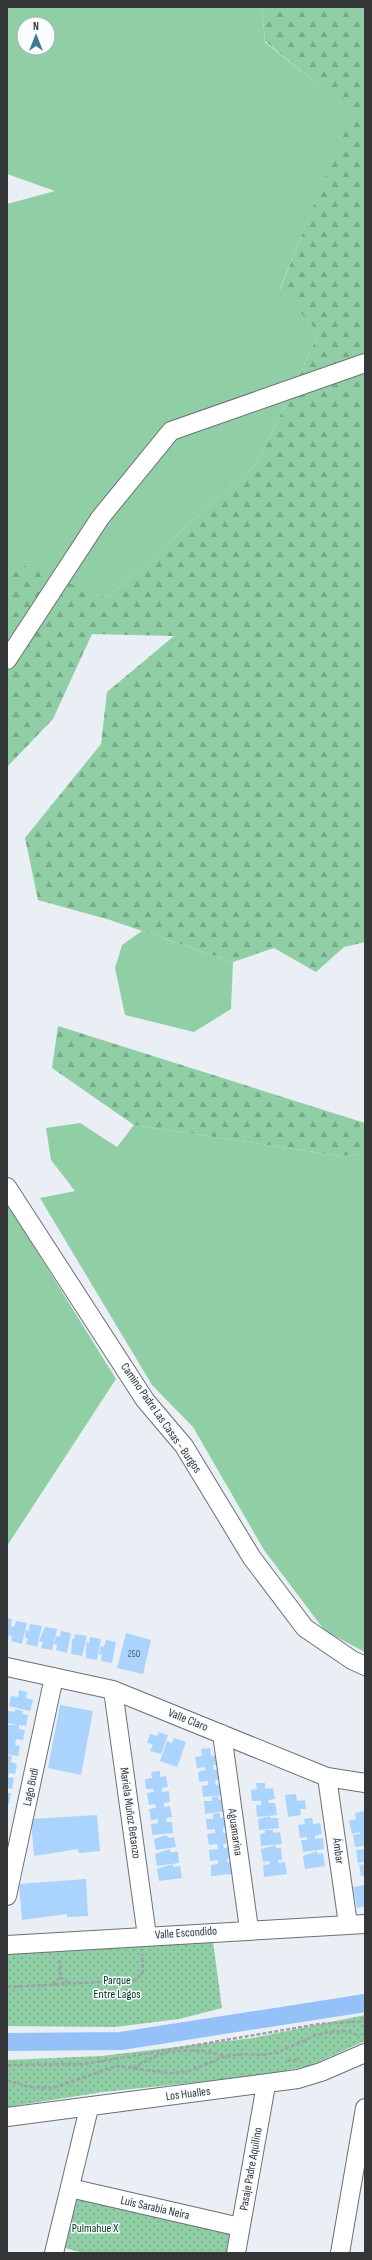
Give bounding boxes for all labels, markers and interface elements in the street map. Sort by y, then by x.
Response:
north arrow [16,16,56,56]
text: N [33,20,39,33]
street label: Camino Padre Las Casas - Burgos [117,1360,205,1476]
house number: 250 [128,1648,140,1660]
street label: Valle Claro [166,1705,210,1735]
street label: Mariela Muñoz Betanzo [116,1766,144,1860]
street label: Lago Budi [20,1767,42,1807]
street label: Aguamarina [224,1806,246,1857]
street label: Ámbar [329,1836,347,1866]
street label: Valle Escondido [154,1923,218,1943]
park label: Parque Entre Lagos [94,1973,140,2002]
street label: Los Hualles [165,2084,211,2104]
street label: Pasaje Padre Aquilino [236,2126,266,2212]
street label: Luis Sarabia Neira [119,2193,191,2223]
park label: Pulmahue X [72,2221,119,2236]

